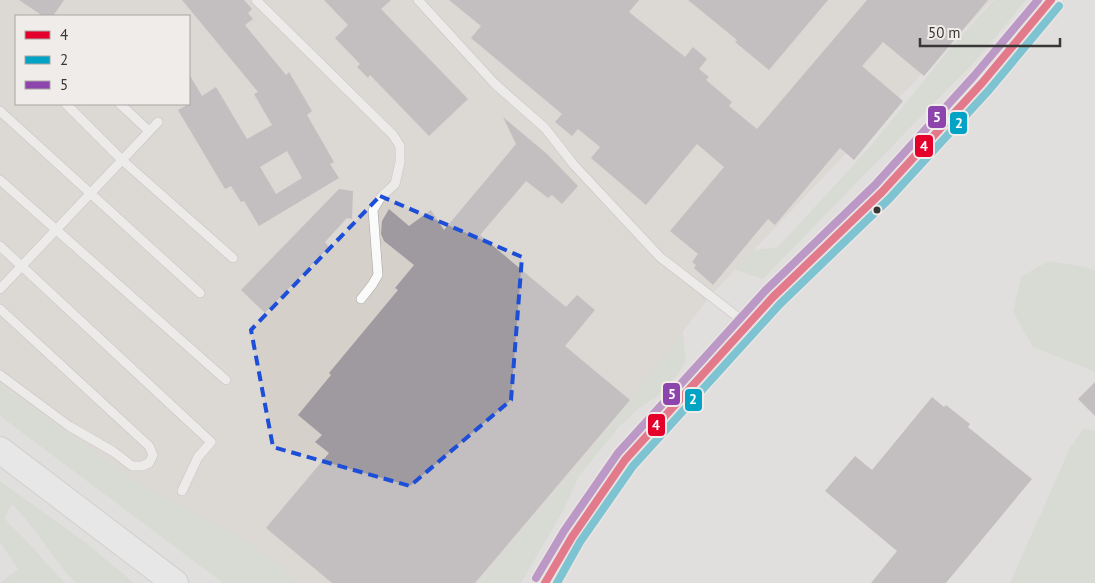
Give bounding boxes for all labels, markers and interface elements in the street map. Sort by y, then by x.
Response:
legend [15,15,190,105]
scale bar [920,15,1060,47]
text: 50 m [928,23,961,42]
text: 4 [60,25,68,44]
text: 2 [60,50,68,69]
text: 5 [60,75,68,94]
line badge: 5 [927,105,947,129]
text: 5 [933,108,941,126]
line badge: 2 [949,111,968,135]
text: 2 [955,114,963,132]
line badge: 4 [914,134,934,158]
text: 4 [920,137,928,155]
unlabelled marker [872,205,882,215]
line badge: 5 [662,382,681,406]
text: 5 [668,385,676,403]
line badge: 2 [684,388,703,412]
text: 2 [689,390,697,408]
line badge: 4 [647,413,666,437]
text: 4 [652,416,660,434]

